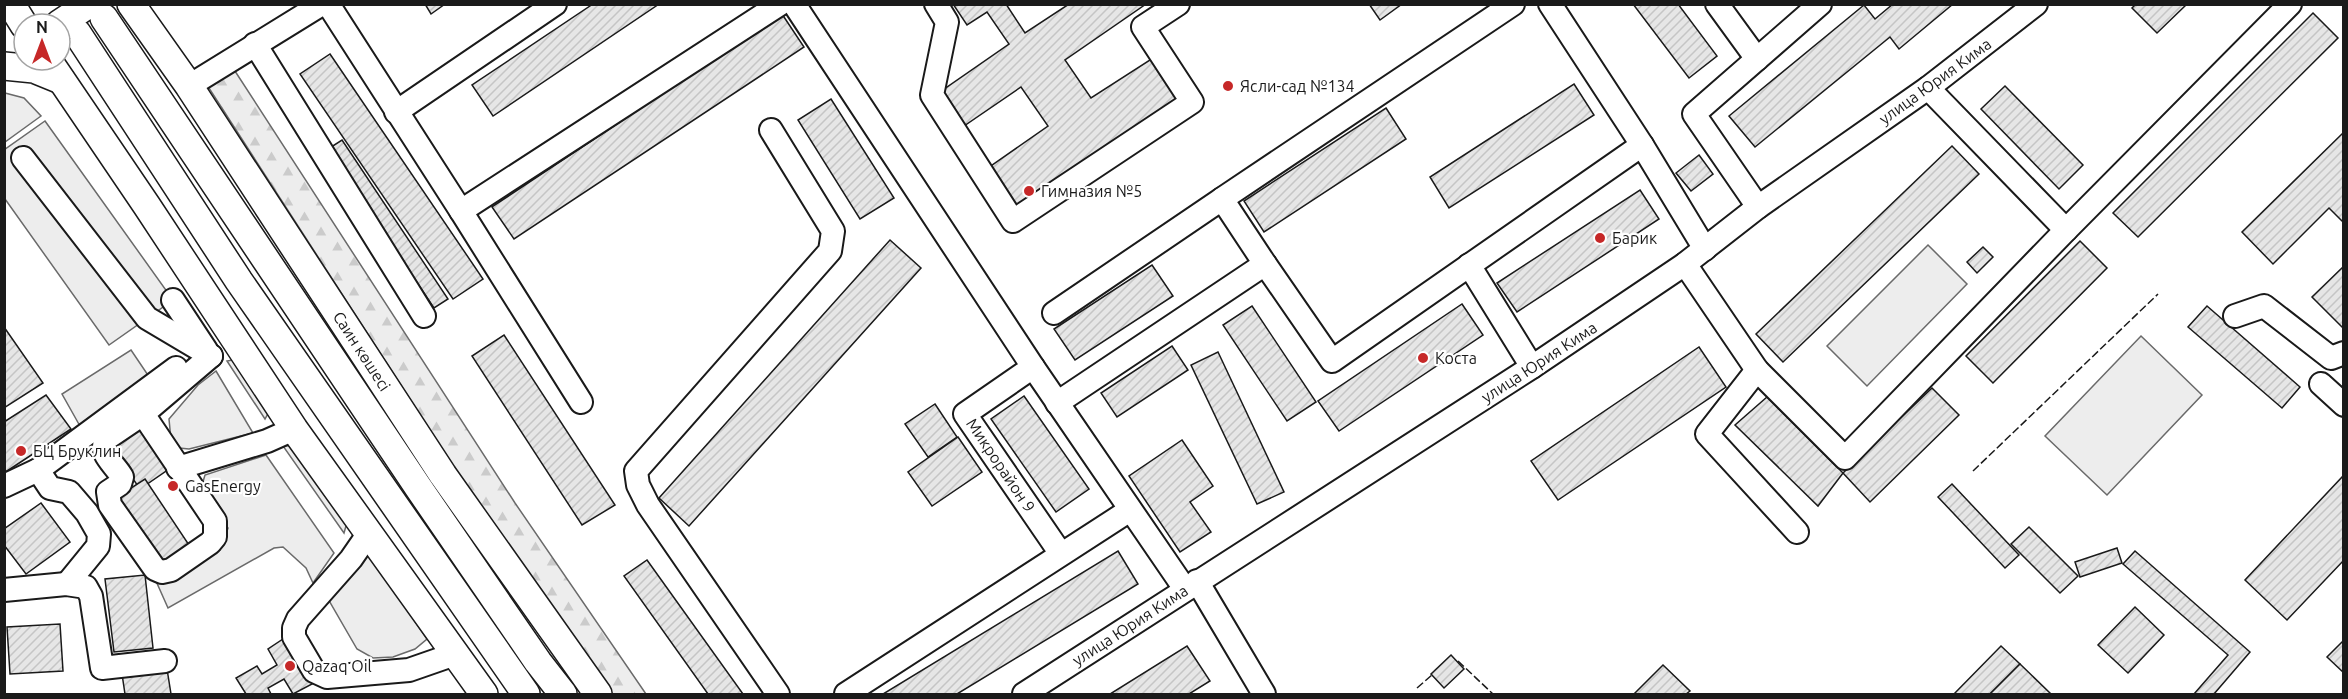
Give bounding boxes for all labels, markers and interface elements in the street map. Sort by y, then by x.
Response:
north arrow [12,12,72,72]
text: N [36,18,48,36]
street label: улица Юрия Кима [1876,34,1994,128]
place label: Ясли-сад №134 [1240,77,1355,95]
marker: Ясли-сад №134 [1221,79,1235,93]
place label: Гимназия №5 [1041,182,1142,200]
marker: Гимназия №5 [1022,184,1036,198]
place label: Барик [1612,229,1657,247]
marker: Барик [1593,231,1607,245]
street label: Саин көшесі [330,308,394,394]
street label: улица Юрия Кима [1478,318,1600,406]
place label: Коста [1435,349,1477,367]
marker: Коста [1416,351,1430,365]
street label: Микрорайон 9 [963,415,1039,515]
place label: БЦ Бруклин [33,442,121,460]
marker: БЦ Бруклин [14,444,28,458]
place label: GasEnergy [185,477,261,495]
marker: GasEnergy [166,479,180,493]
street label: улица Юрия Кима [1069,581,1191,669]
place label: Qazaq Oil [302,657,372,675]
marker: Qazaq Oil [283,659,297,673]

